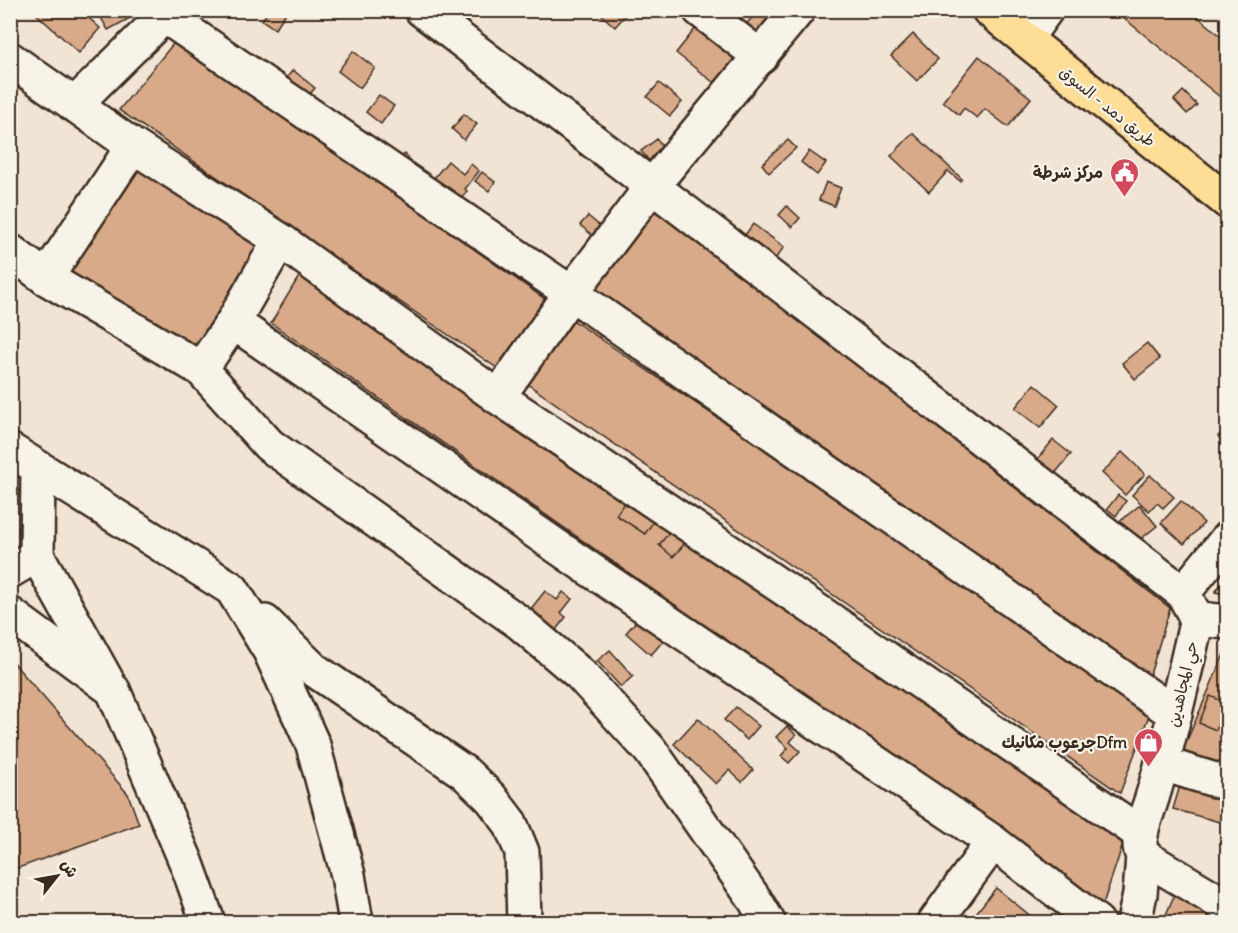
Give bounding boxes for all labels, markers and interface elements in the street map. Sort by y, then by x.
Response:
street label: طريق دمد - السوق [1055,61,1160,152]
public building icon: مركز شرطة [1108,156,1140,198]
place label: مركز شرطة [1033,162,1103,182]
street label: حي المجاهدين [1162,639,1206,730]
shop icon: جرعوب مكانيكDfm [1132,726,1164,768]
place label: جرعوب مكانيكDfm [1002,732,1127,753]
north arrow [27,846,87,906]
text: ش [57,856,83,881]

